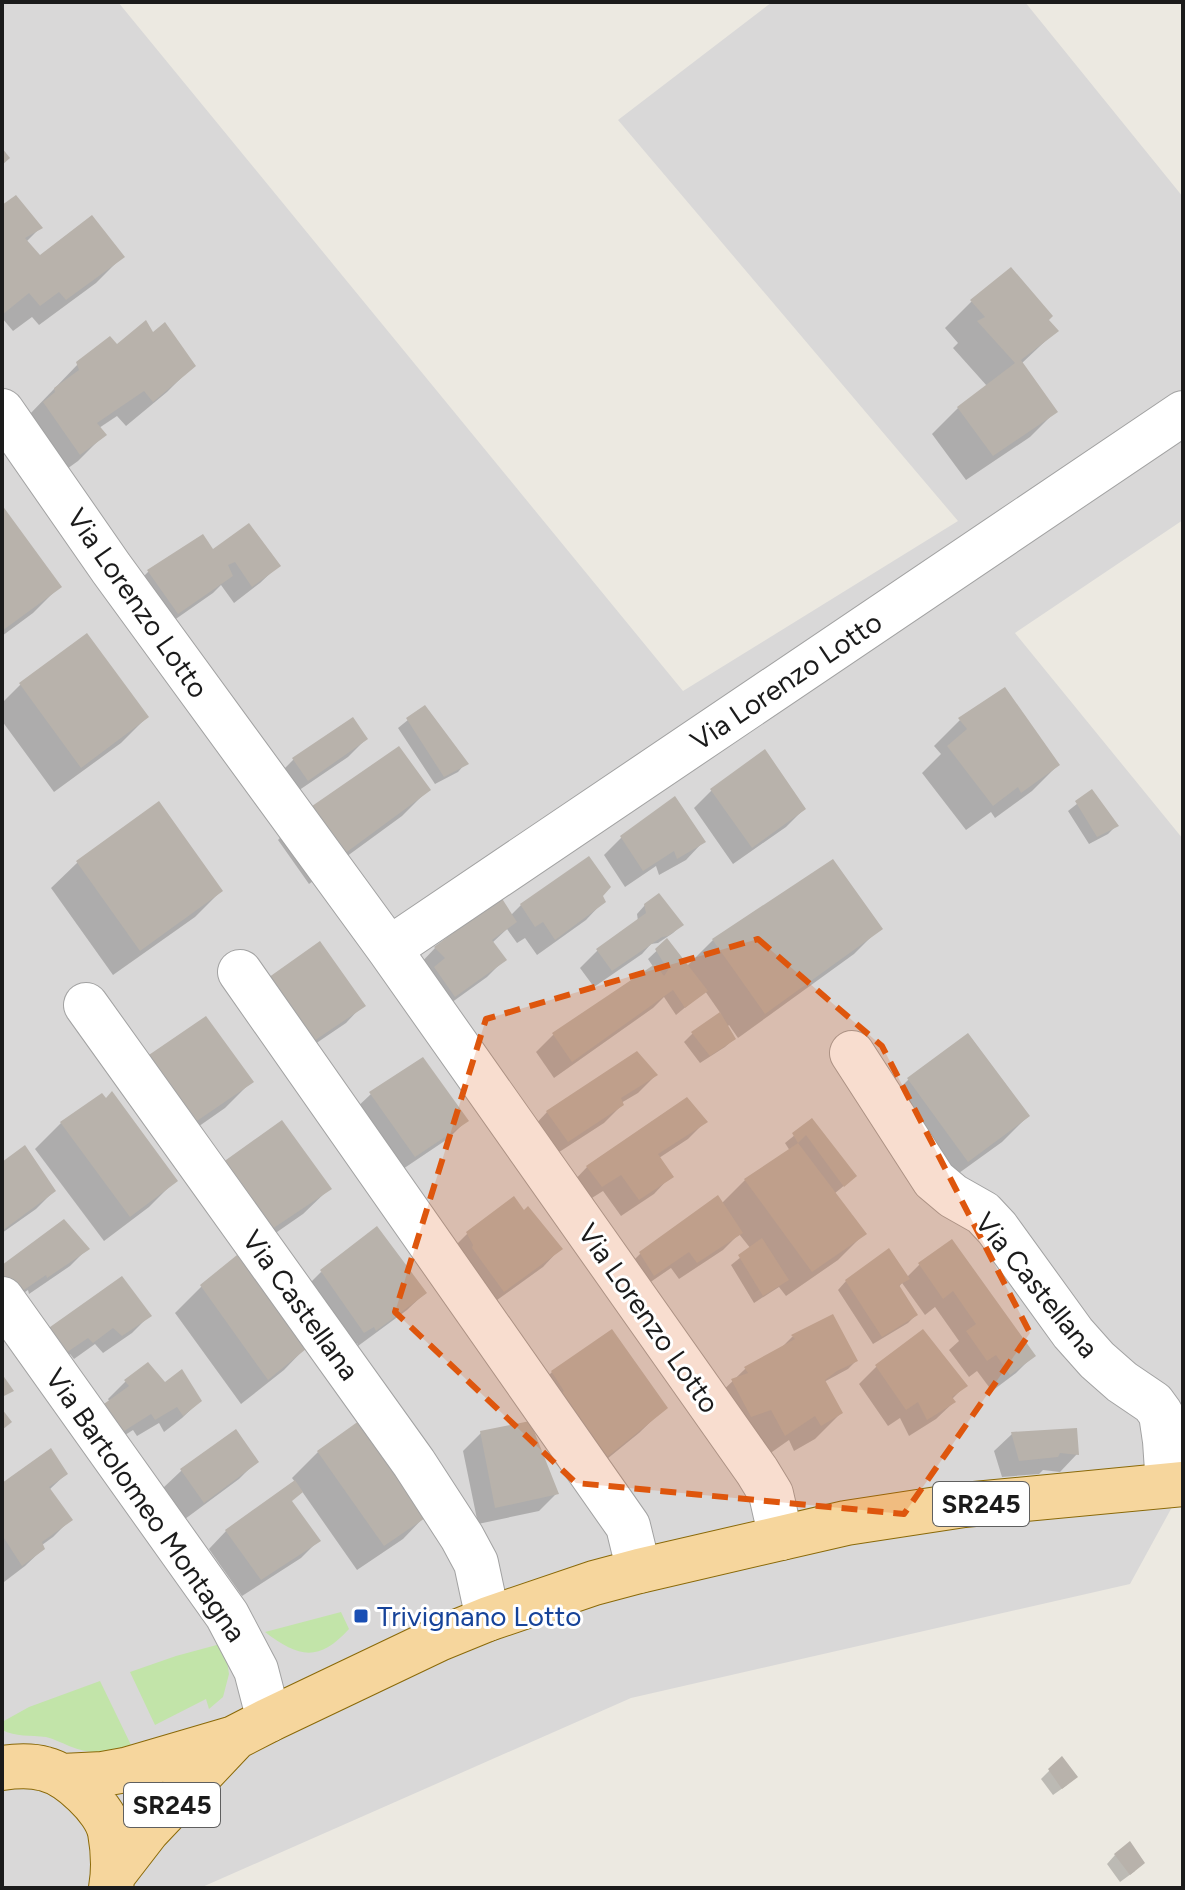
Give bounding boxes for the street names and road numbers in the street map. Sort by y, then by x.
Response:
street label: Via Lorenzo Lotto [60,502,216,704]
street label: Via Lorenzo Lotto [684,604,888,758]
street label: Via Castellana [968,1206,1106,1364]
street label: Via Lorenzo Lotto [571,1217,727,1419]
street label: Via Castellana [235,1223,367,1387]
street label: Via Bartolomeo Montagna [39,1362,253,1648]
road number: SR245 [933,1482,1029,1526]
road number: SR245 [124,1783,220,1827]

